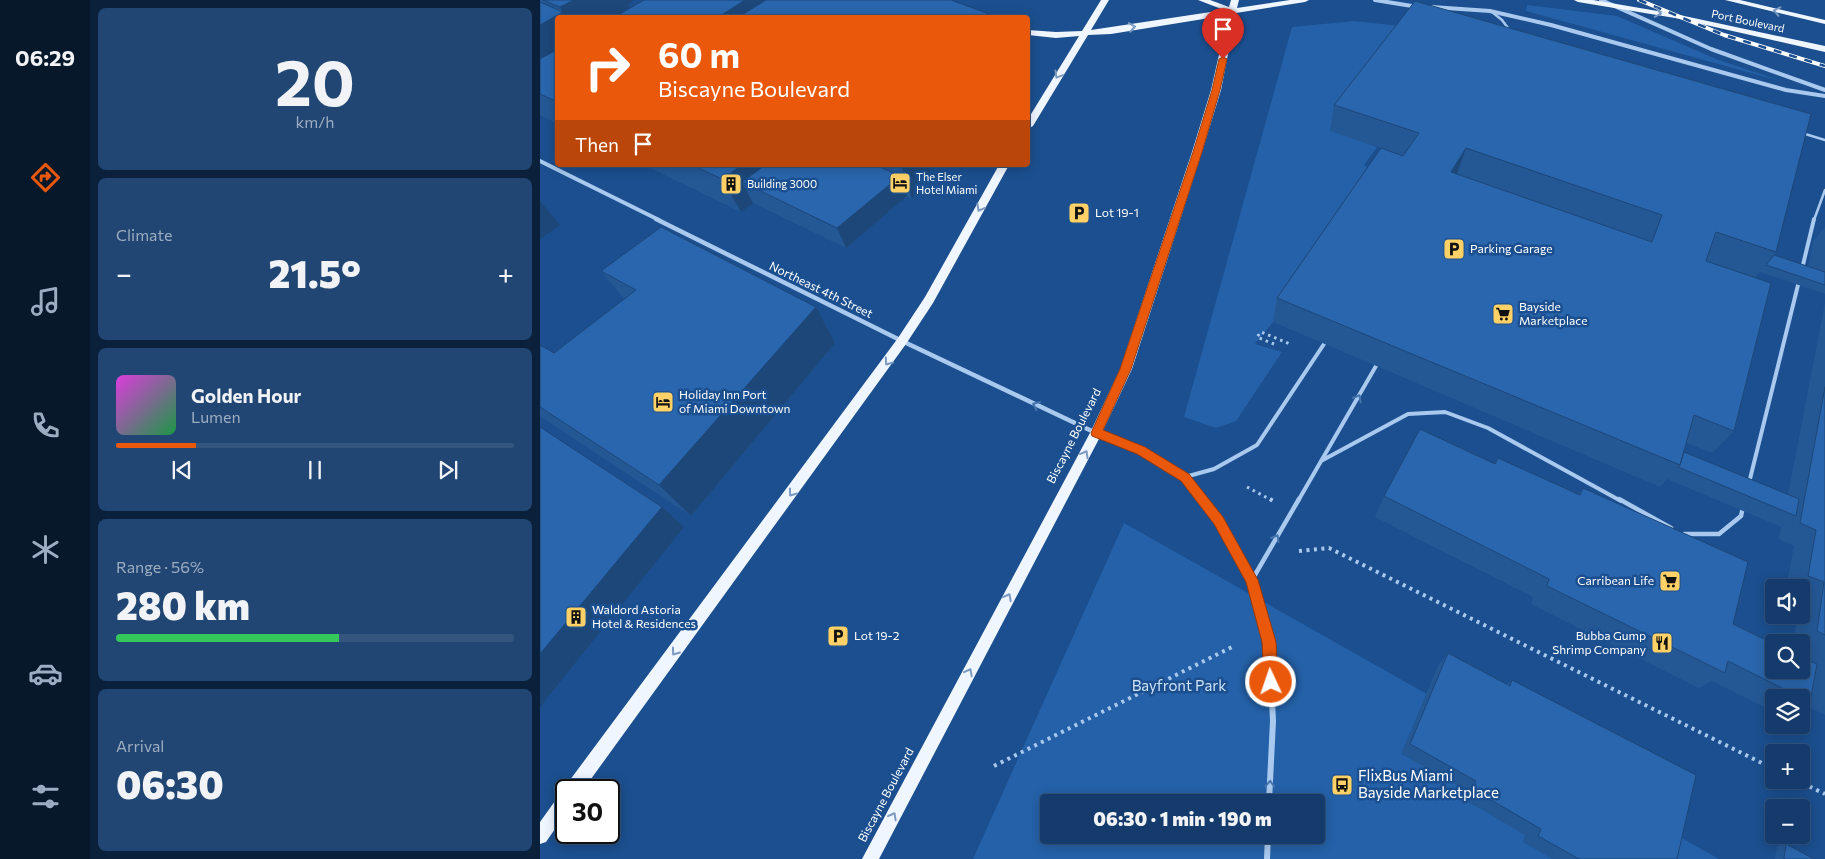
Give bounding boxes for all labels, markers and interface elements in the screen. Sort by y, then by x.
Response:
street label: Port Boulevard [1710,6,1786,35]
one-way arrow [1773,6,1782,17]
one-way arrow [1654,7,1662,18]
pin [1202,8,1244,59]
icon: arrive [1209,15,1237,43]
one-way arrow [1128,23,1136,33]
text: 60 m [658,32,740,75]
icon: right [575,35,640,100]
text: 20 [275,40,355,119]
text: 06:29 [15,44,75,71]
one-way arrow [1055,70,1065,79]
text: Biscayne Boulevard [658,75,850,102]
text: km/h [296,112,334,131]
icon: arrive [629,130,657,158]
text: Then [575,133,619,156]
icon: directions [28,160,63,195]
place label: The Elser Hotel Miami [916,170,978,196]
hotel icon: The Elser Hotel Miami [888,171,912,195]
building icon: Building 3000 [719,172,743,196]
place label: Building 3000 [747,177,817,190]
parking icon: Lot 19-1 [1067,201,1091,225]
one-way arrow [976,202,986,211]
place label: Lot 19-1 [1095,205,1139,219]
text: Climate [116,225,172,244]
parking icon: Parking Garage [1442,237,1466,261]
place label: Parking Garage [1470,241,1553,255]
text: 21.5° [268,249,361,296]
text: − [116,256,132,290]
text: + [498,256,514,290]
street label: Northeast 4th Street [767,258,875,320]
icon: music [28,284,63,319]
place label: Bayside Marketplace [1519,299,1588,327]
supermarket icon: Bayside Marketplace [1491,302,1515,326]
one-way arrow [885,356,894,366]
text: Golden Hour [191,384,301,407]
street label: Biscayne Boulevard [1043,386,1103,485]
place label: Holiday Inn Port of Miami Downtown [679,387,790,415]
hotel icon: Holiday Inn Port of Miami Downtown [651,390,675,414]
one-way arrow [1351,394,1361,403]
one-way arrow [1032,401,1041,411]
text: Lumen [191,407,241,426]
icon: phone [28,408,63,443]
one-way arrow [1078,450,1088,459]
icon: previous [168,456,196,484]
icon: pause [301,456,329,484]
icon: next [434,456,462,484]
one-way arrow [789,487,798,497]
icon: climate [28,532,63,567]
one-way arrow [1270,535,1280,544]
text: Range · 56% [116,557,204,576]
supermarket icon: Carribean Life [1658,569,1682,593]
place label: Carribean Life [1577,573,1654,587]
map controls [1765,579,1810,844]
button: sound [1765,579,1810,624]
text: 280 km [116,581,250,628]
one-way arrow [1002,594,1012,603]
place label: Waldord Astoria Hotel & Residences [592,602,696,630]
building icon: Waldord Astoria Hotel & Residences [564,605,588,629]
parking icon: Lot 19-2 [826,624,850,648]
place label: Lot 19-2 [854,628,900,642]
place label: Bubba Gump Shrimp Company [1552,628,1646,656]
restaurant icon: Bubba Gump Shrimp Company [1650,631,1674,655]
button: search [1765,634,1810,679]
one-way arrow [672,646,681,656]
position arrow [1244,655,1296,707]
icon: car [28,656,63,691]
one-way arrow [963,668,973,677]
park label: Bayfront Park [1132,676,1226,694]
button: layers [1765,689,1810,734]
text: Arrival [116,736,164,755]
button: + [1765,744,1810,789]
street label: Biscayne Boulevard [854,745,916,844]
text: 06:30 [116,760,224,807]
place label: FlixBus Miami Bayside Marketplace [1358,766,1499,801]
bus stop icon: FlixBus Miami Bayside Marketplace [1330,773,1354,797]
icon: filters [28,779,63,814]
speed limit sign: 30 [555,779,620,844]
one-way arrow [1265,780,1275,788]
button: − [1765,799,1810,844]
text: 06:30 · 1 min · 190 m [1093,807,1272,830]
one-way arrow [887,812,897,821]

